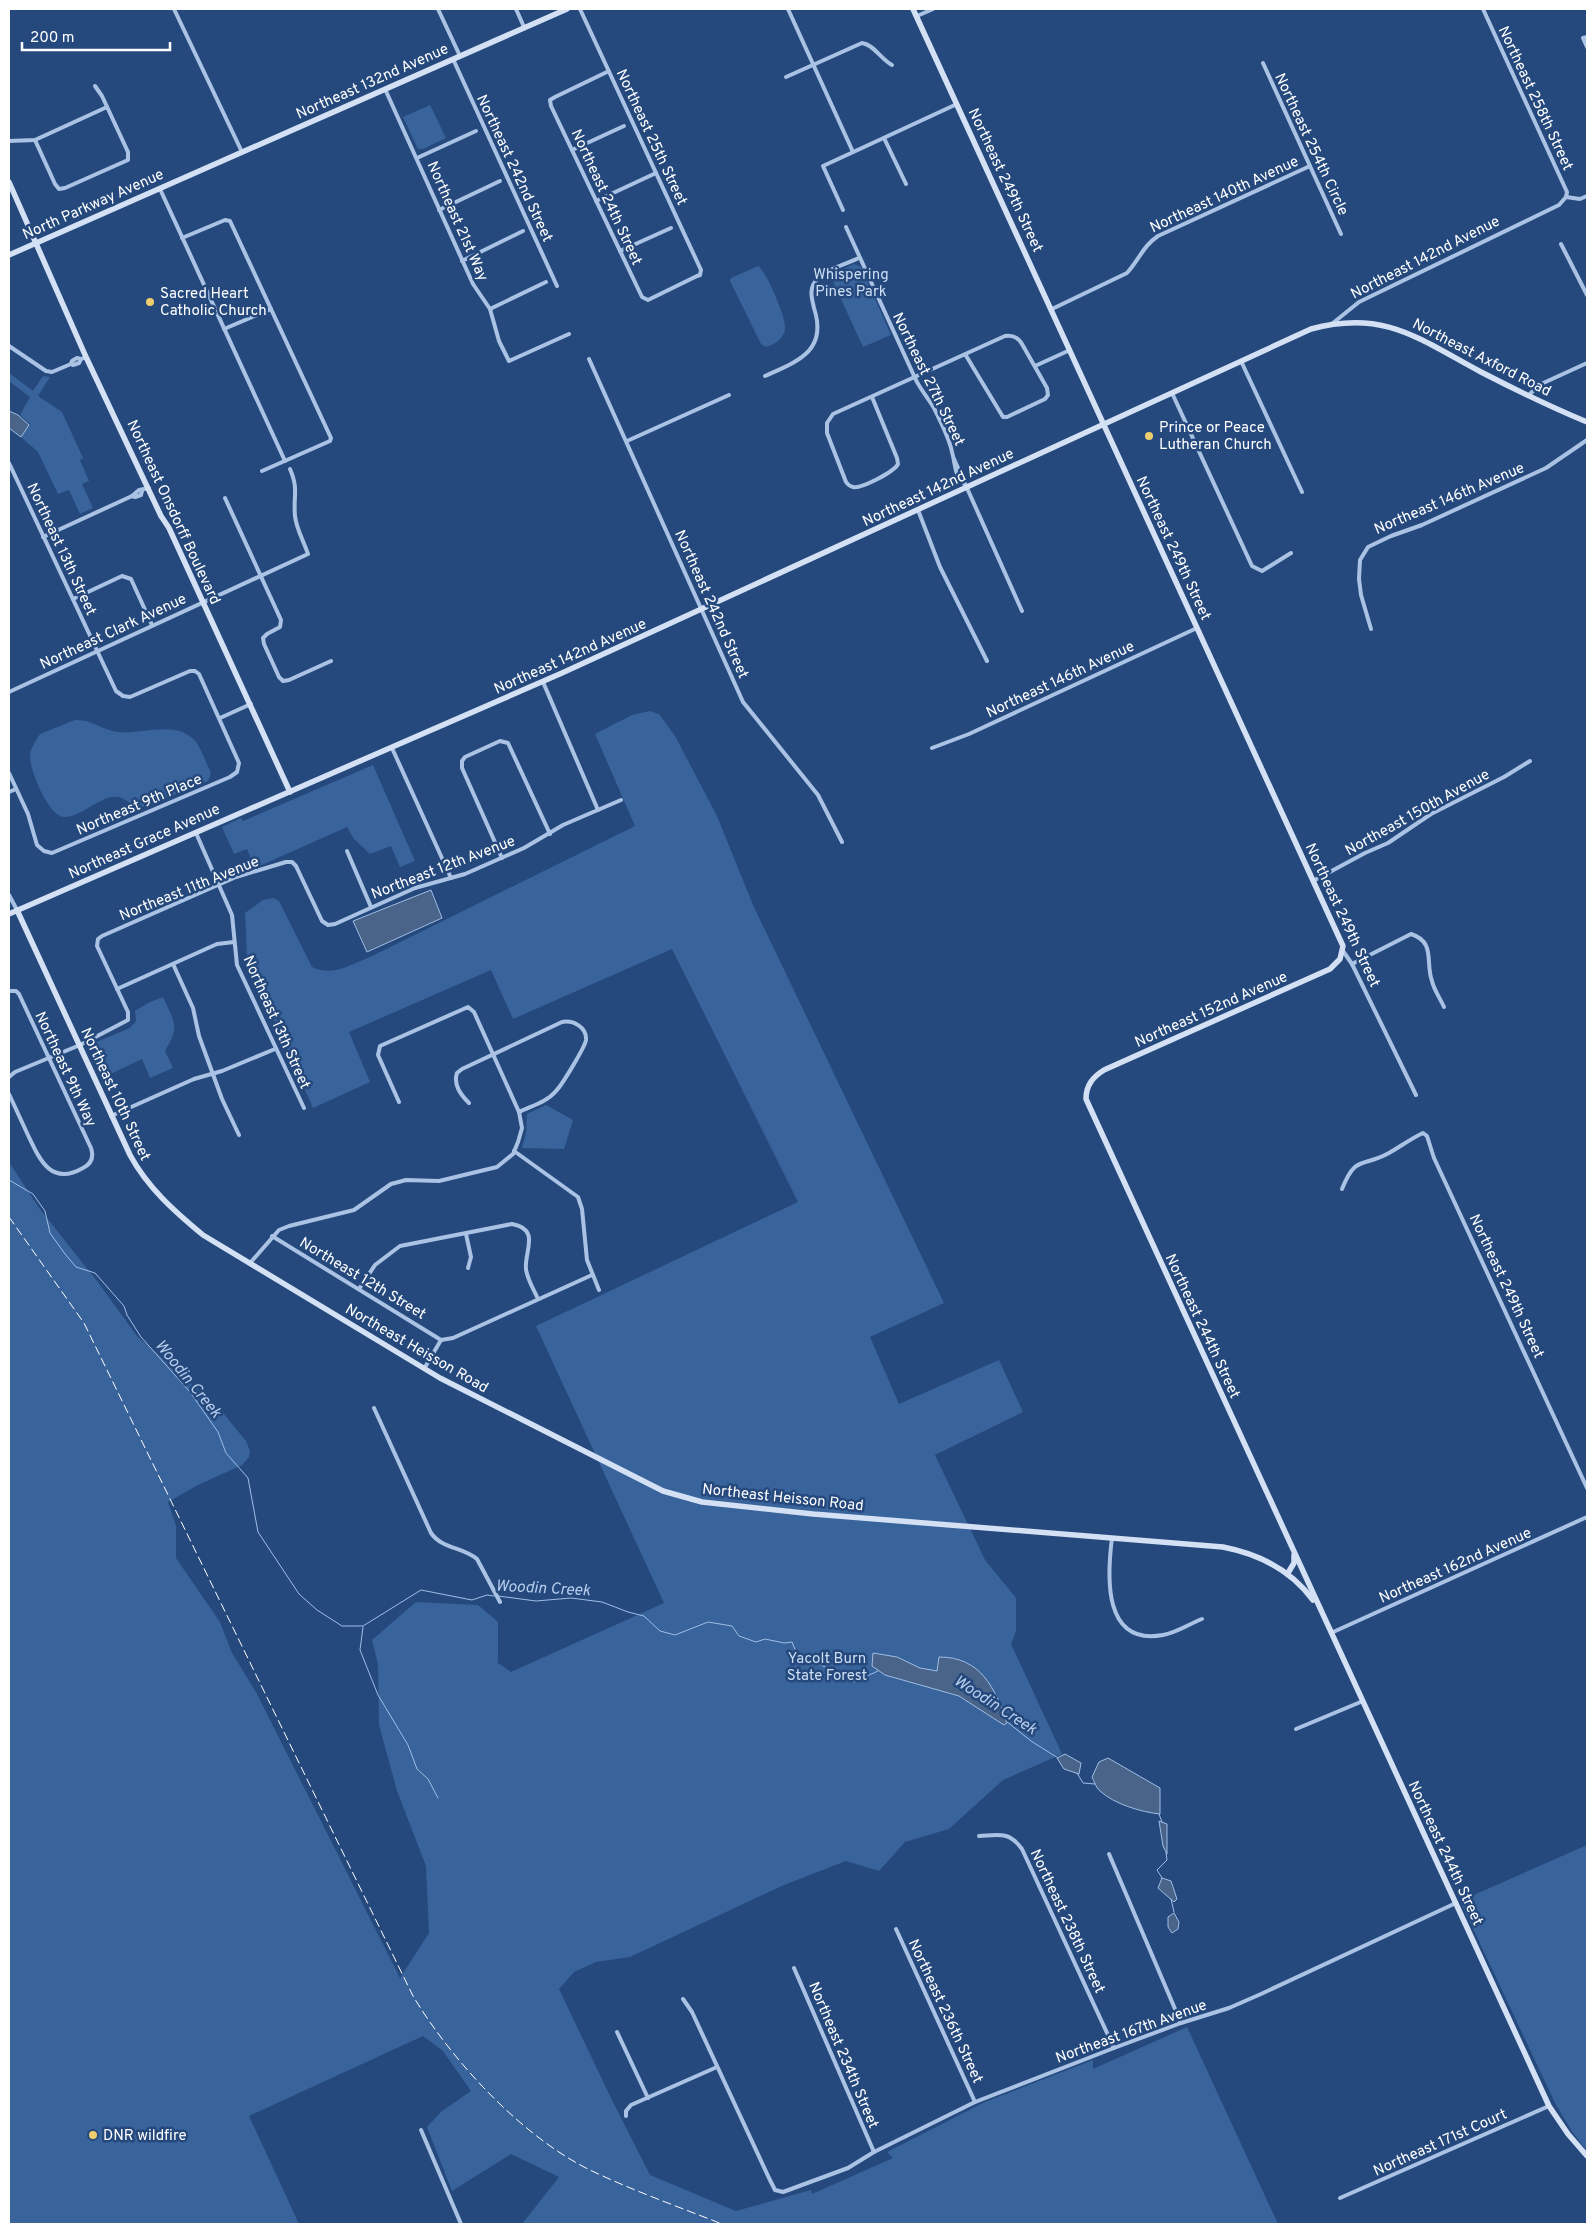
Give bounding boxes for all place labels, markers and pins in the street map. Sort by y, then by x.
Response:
place label: Sacred Heart Catholic Church [160,285,267,321]
marker: Sacred Heart Catholic Church [144,296,156,308]
place label: Prince or Peace Lutheran Church [1159,419,1272,455]
marker: Prince or Peace Lutheran Church [1143,430,1155,442]
place label: DNR wildfire [103,2127,186,2146]
marker: DNR wildfire [87,2129,99,2141]

